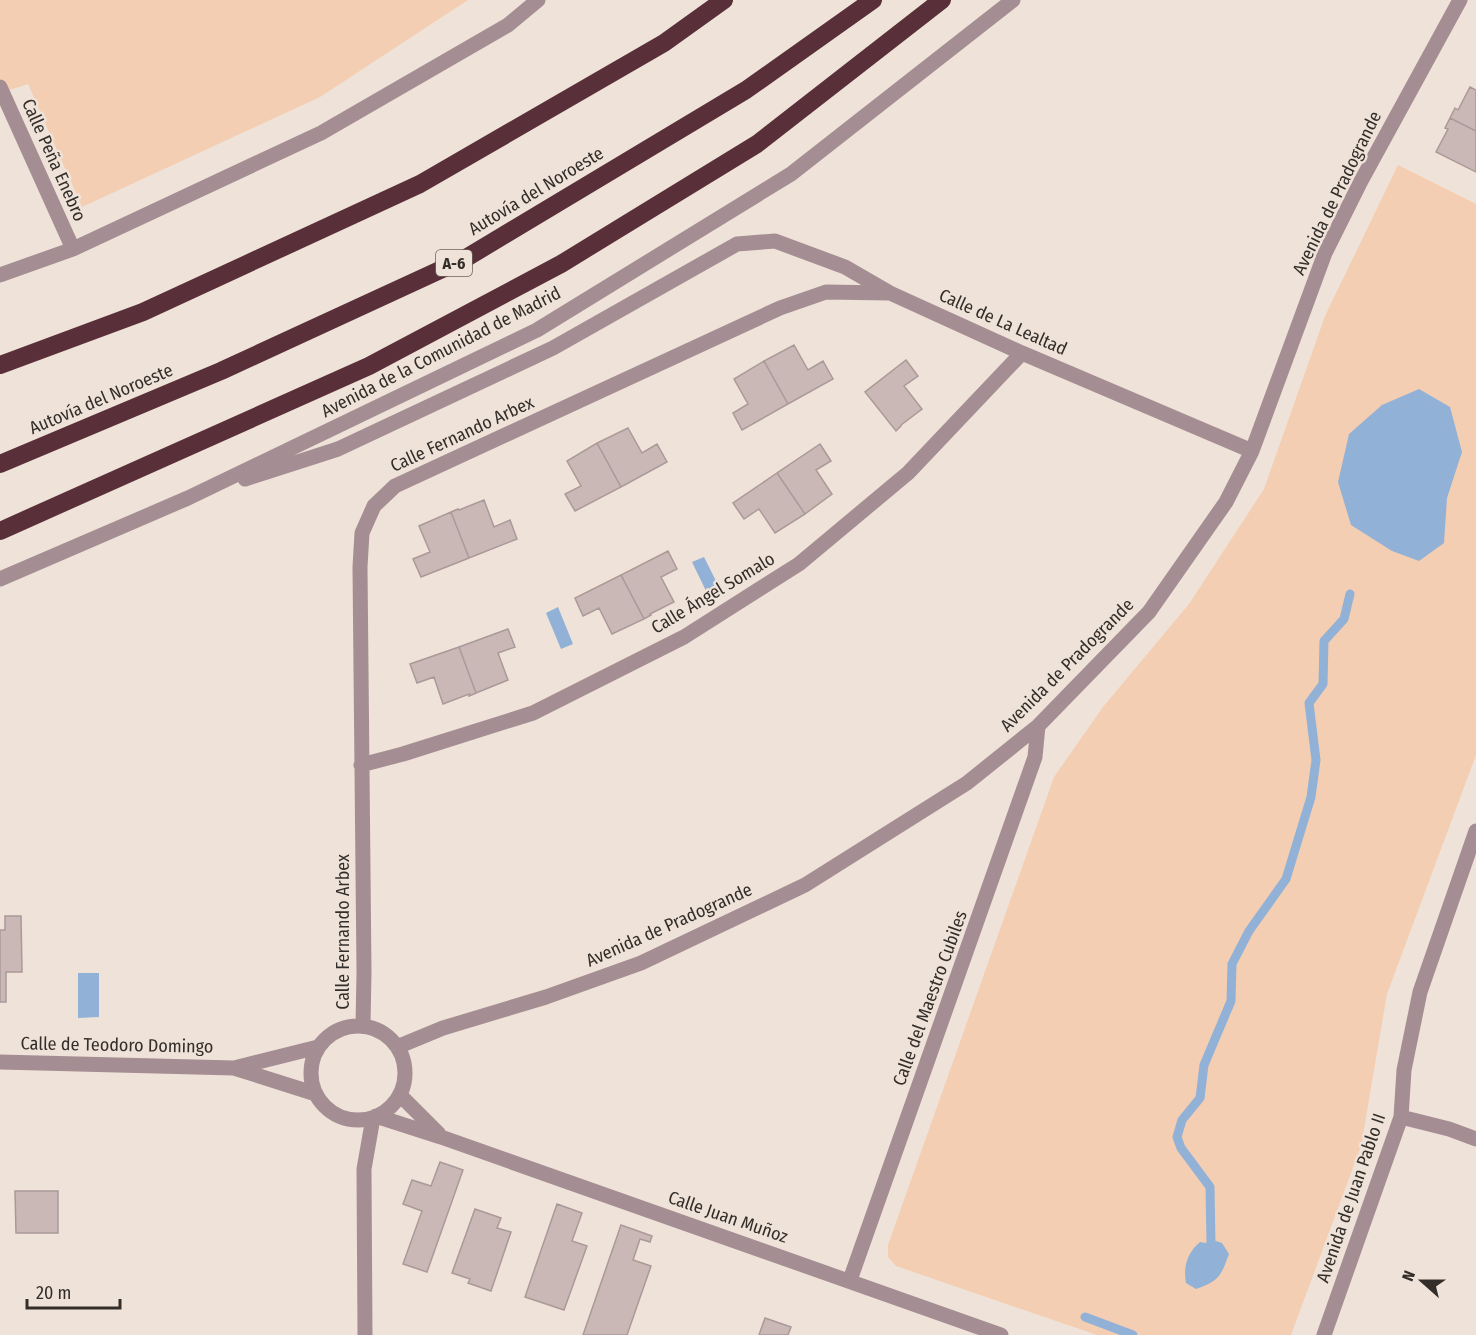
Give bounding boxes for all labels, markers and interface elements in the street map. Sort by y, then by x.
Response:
street label: Calle Peña Enebro [17,95,91,225]
street label: Avenida de Pradogrande [1288,107,1386,279]
street label: Autovía del Noroeste [464,142,608,240]
road number: A-6 [436,250,472,276]
street label: Avenida de la Comunidad de Madrid [318,282,564,422]
street label: Calle de La Lealtad [936,284,1070,360]
street label: Autovía del Noroeste [26,359,176,439]
street label: Calle Fernando Arbex [387,391,537,477]
street label: Calle Ángel Somalo [647,547,779,639]
street label: Avenida de Pradogrande [996,594,1138,736]
street label: Calle Fernando Arbex [332,854,354,1010]
street label: Avenida de Pradogrande [583,878,756,972]
street label: Calle del Maestro Cubiles [888,907,972,1089]
street label: Calle de Teodoro Domingo [21,1032,213,1058]
street label: Avenida de Juan Pablo II [1312,1111,1390,1285]
street label: Calle Juan Muñoz [665,1186,791,1248]
north arrow [1392,1251,1452,1311]
text: N [1398,1268,1419,1284]
scale bar [27,1272,120,1310]
text: 20 m [36,1282,71,1304]

